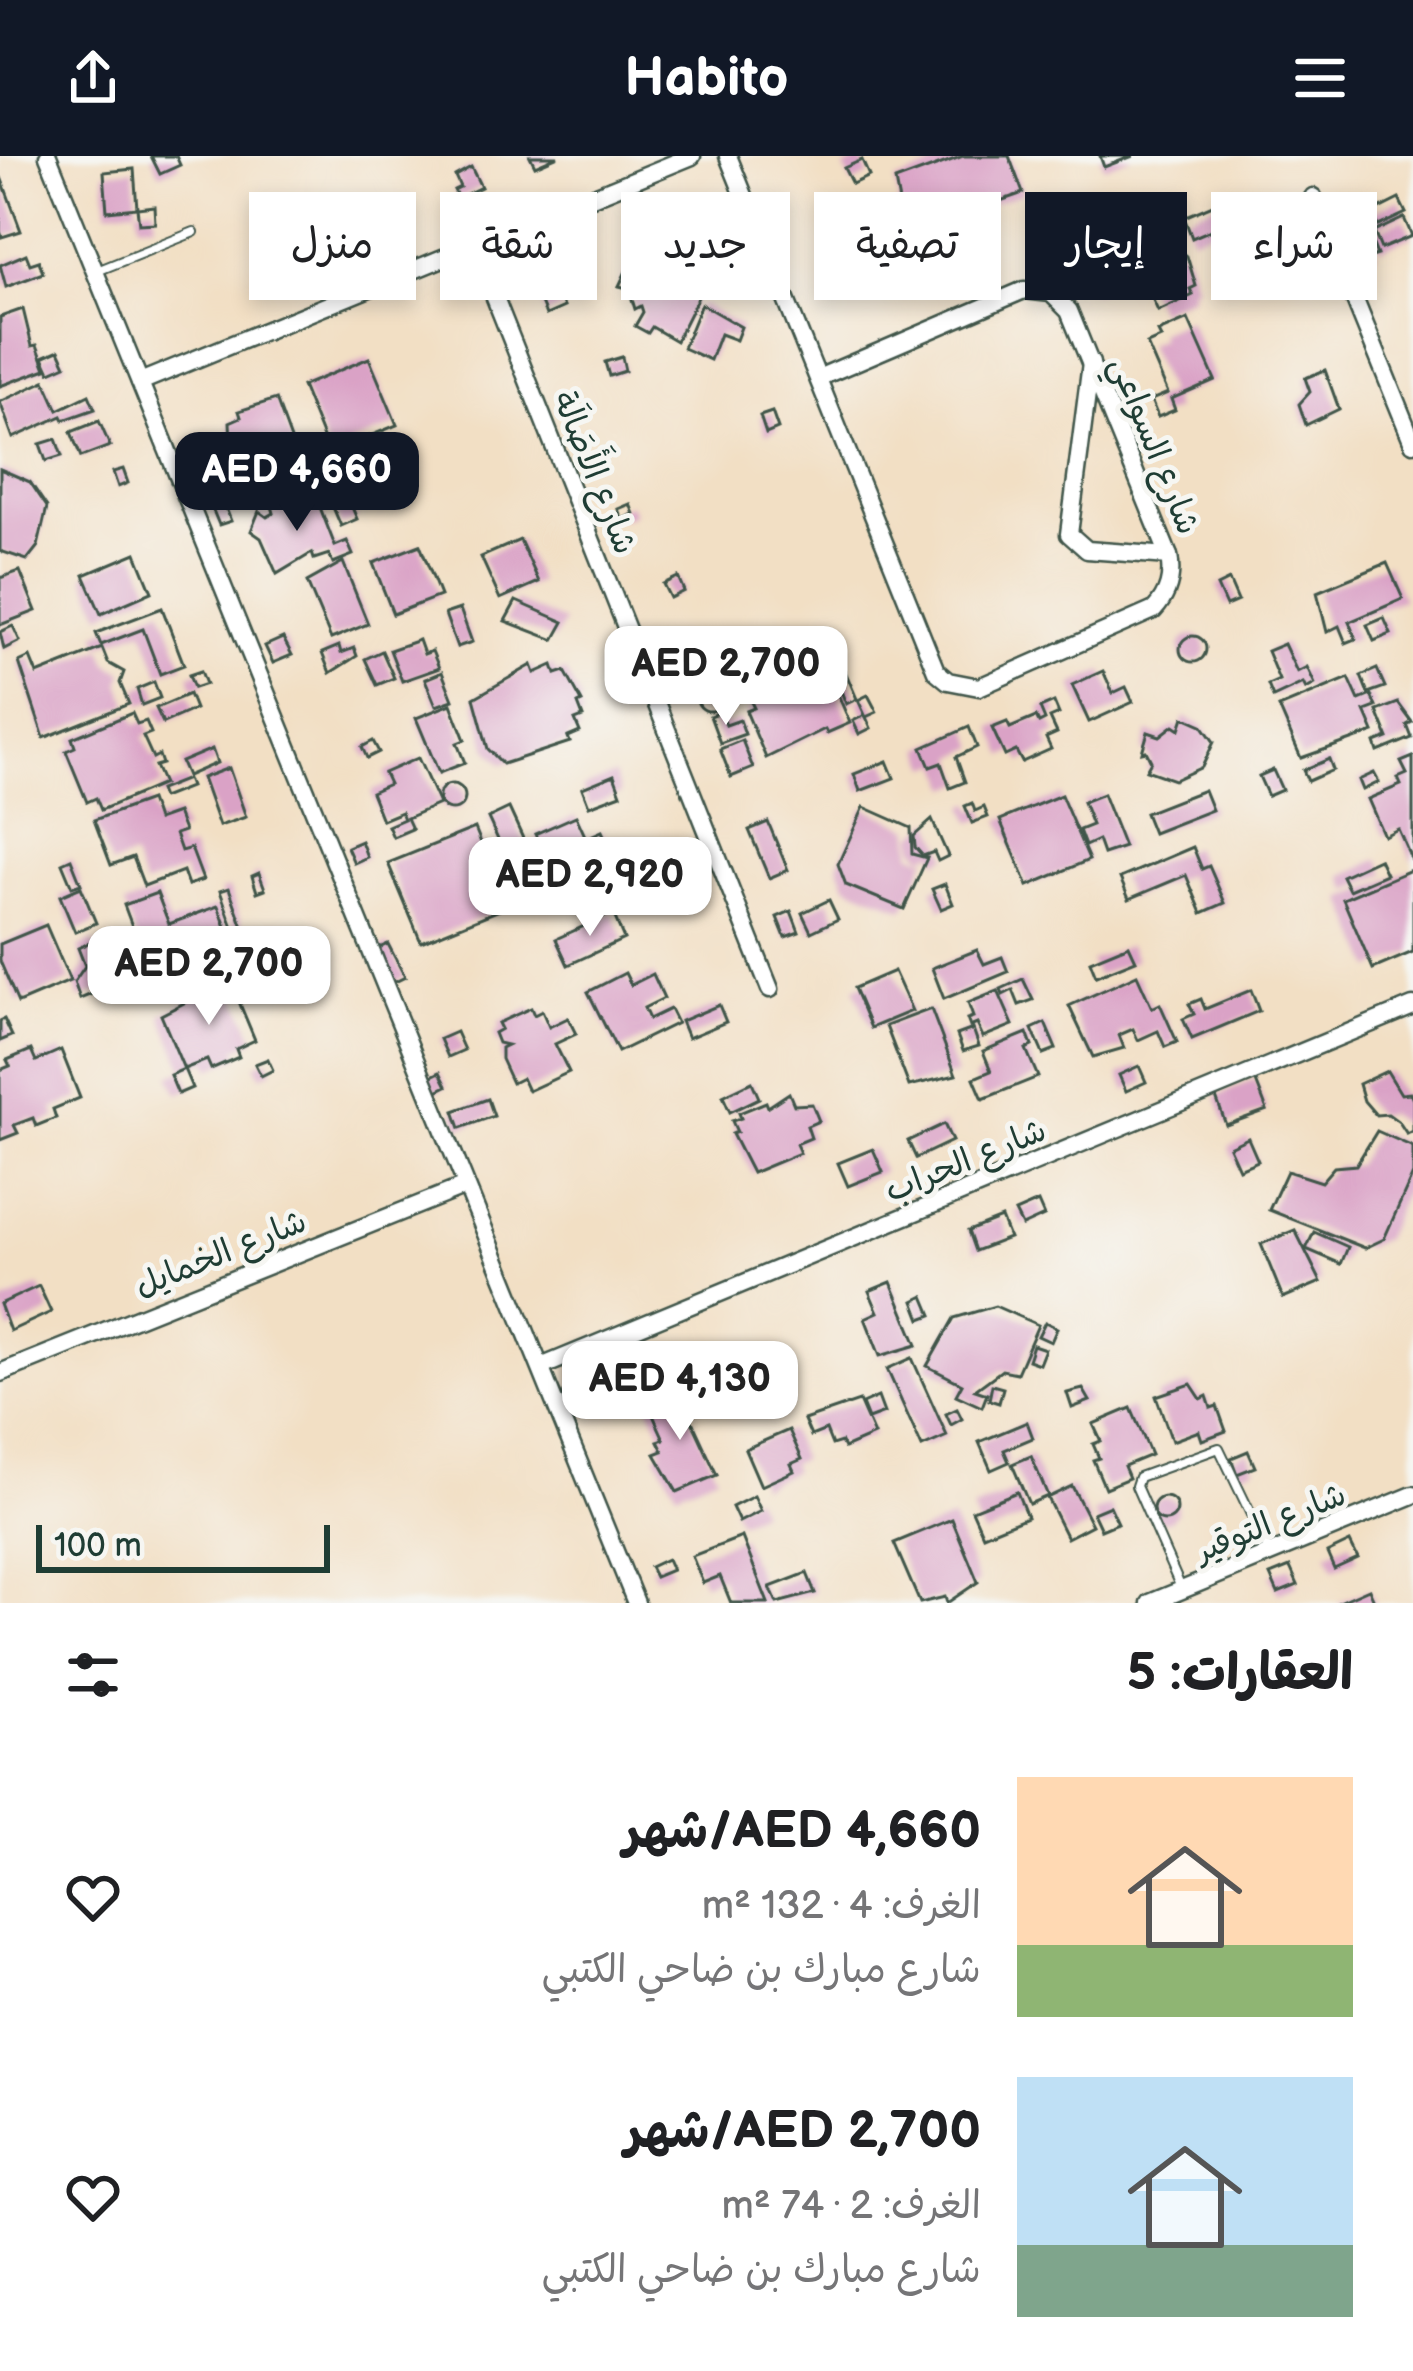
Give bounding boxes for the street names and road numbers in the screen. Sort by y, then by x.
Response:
street label: شارع السواعي [1093,351,1208,543]
street label: شارع الأَصَالَة [541,382,653,561]
street label: شارع الحراب [879,1110,1053,1213]
street label: شارع الخمايل [129,1201,313,1308]
street label: شارع التوقير [1187,1475,1353,1574]

